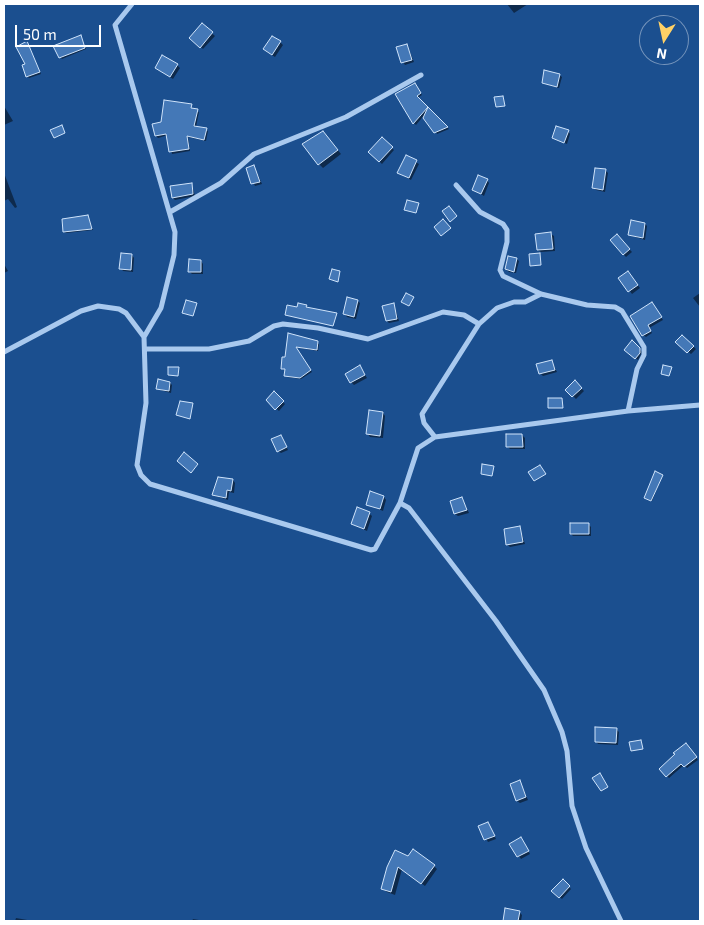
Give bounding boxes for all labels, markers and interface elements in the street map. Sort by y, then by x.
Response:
scale bar [18,15,104,47]
north arrow [639,15,689,65]
text: 50 m [23,25,57,43]
text: N [655,45,668,64]

